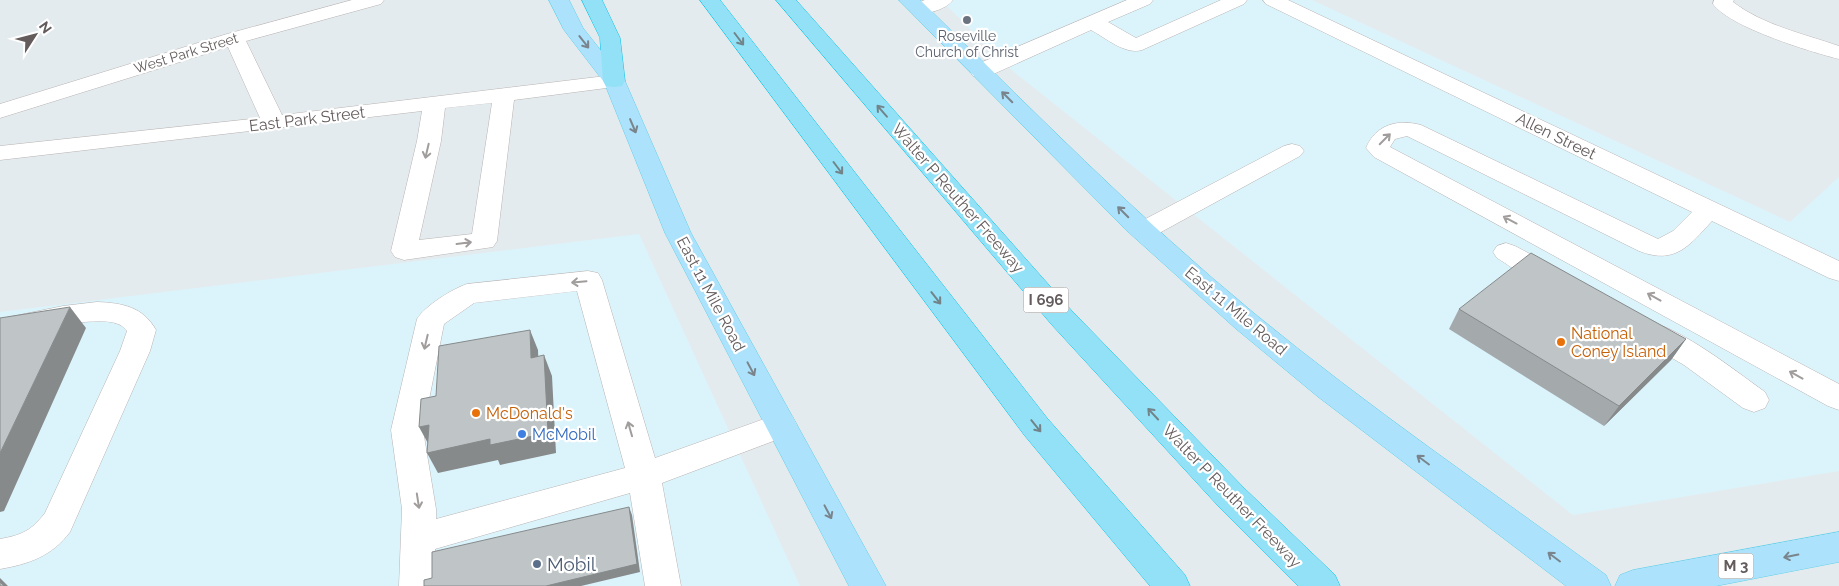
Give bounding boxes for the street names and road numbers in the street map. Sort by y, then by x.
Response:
street label: West Park Street [132,29,240,76]
street label: East Park Street [248,102,367,136]
street label: Allen Street [1513,108,1600,164]
street label: Walter P Reuther Freeway [888,119,1028,277]
street label: East 11 Mile Road [673,233,749,355]
street label: East 11 Mile Road [1181,263,1291,359]
road number: I 696 [1024,288,1068,312]
street label: Walter P Reuther Freeway [1159,420,1306,572]
road number: M 3 [1718,554,1754,578]

